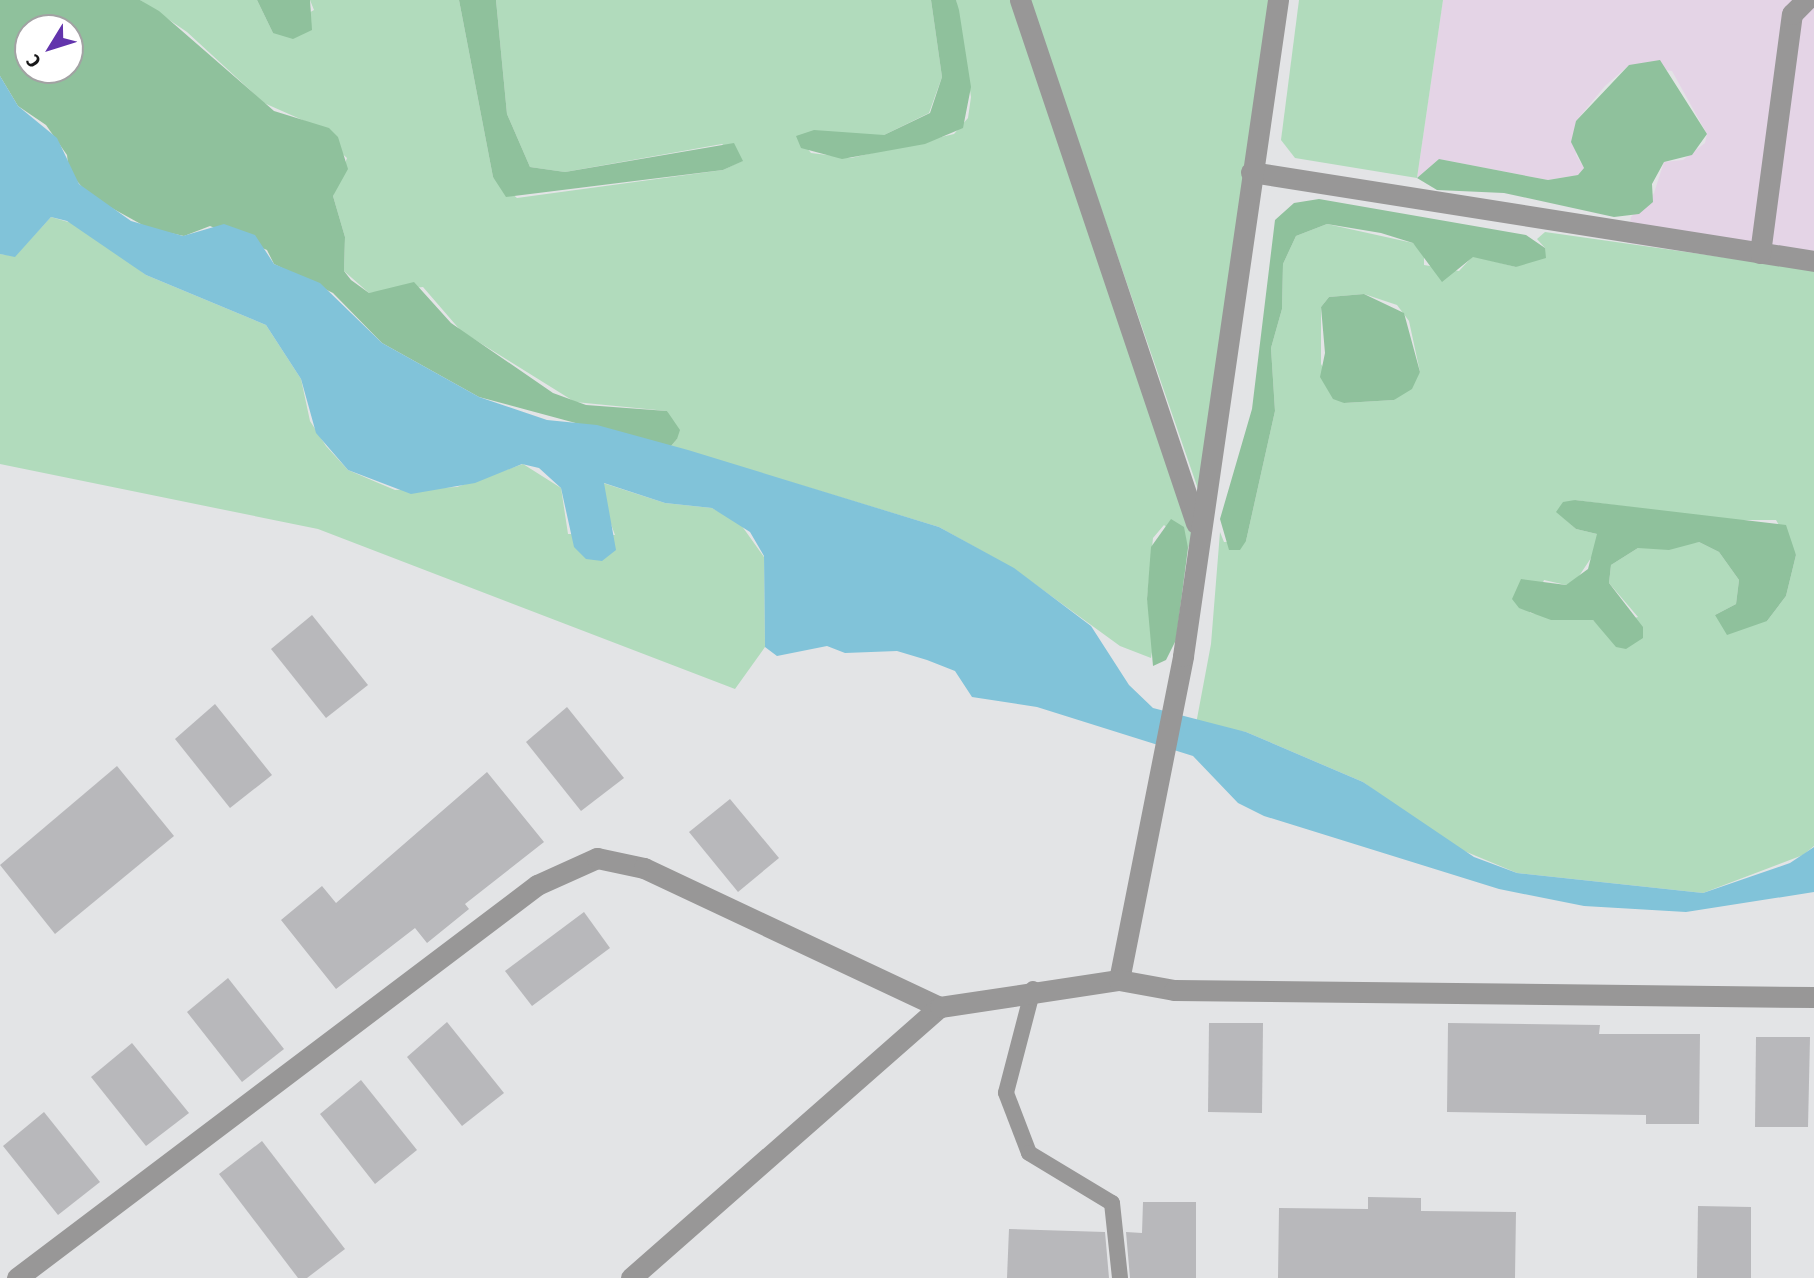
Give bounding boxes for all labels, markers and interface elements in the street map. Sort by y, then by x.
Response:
north arrow [14,14,84,84]
text: С [22,50,46,72]

